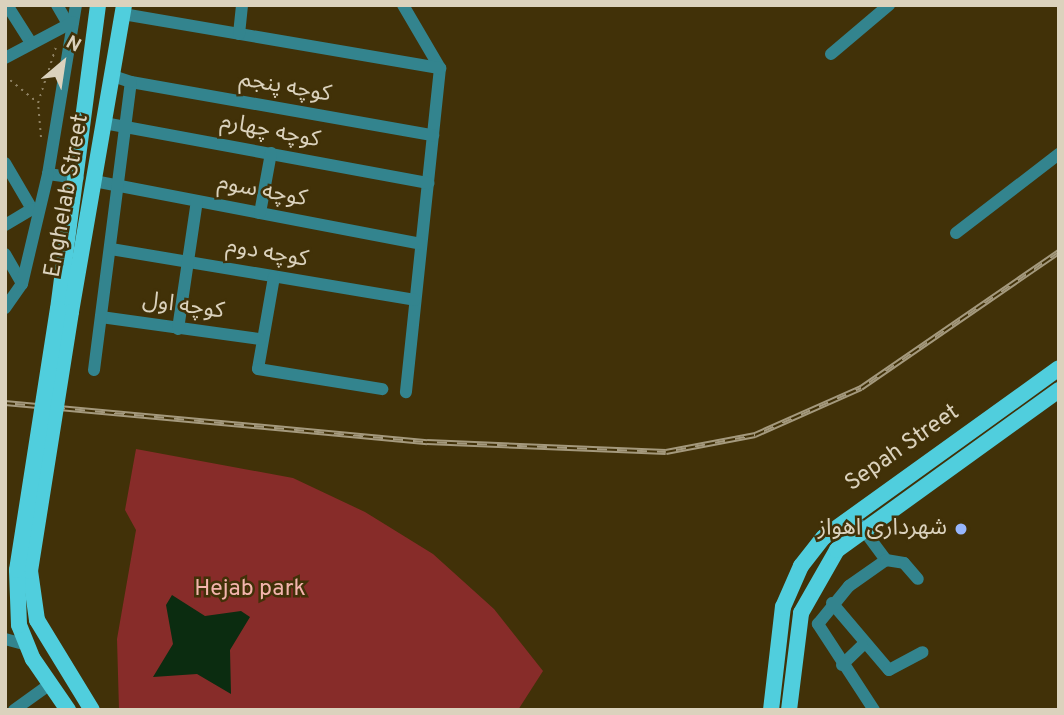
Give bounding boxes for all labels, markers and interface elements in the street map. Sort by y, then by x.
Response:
north arrow [28,28,98,98]
text: N [61,31,85,58]
street label: کوچه پنجم [237,66,333,110]
street label: کوچه چهارم [218,109,322,155]
street label: Enghelab Street [40,112,96,280]
street label: کوچه سوم [215,170,309,214]
street label: کوچه دوم [224,233,310,275]
street label: کوچه اول [140,288,226,326]
street label: Sepah Street [841,400,965,498]
place label: شهرداری اهواز [818,515,947,543]
marker: شهرداری اهواز [953,521,969,537]
park label: Hejab park [194,576,306,604]

